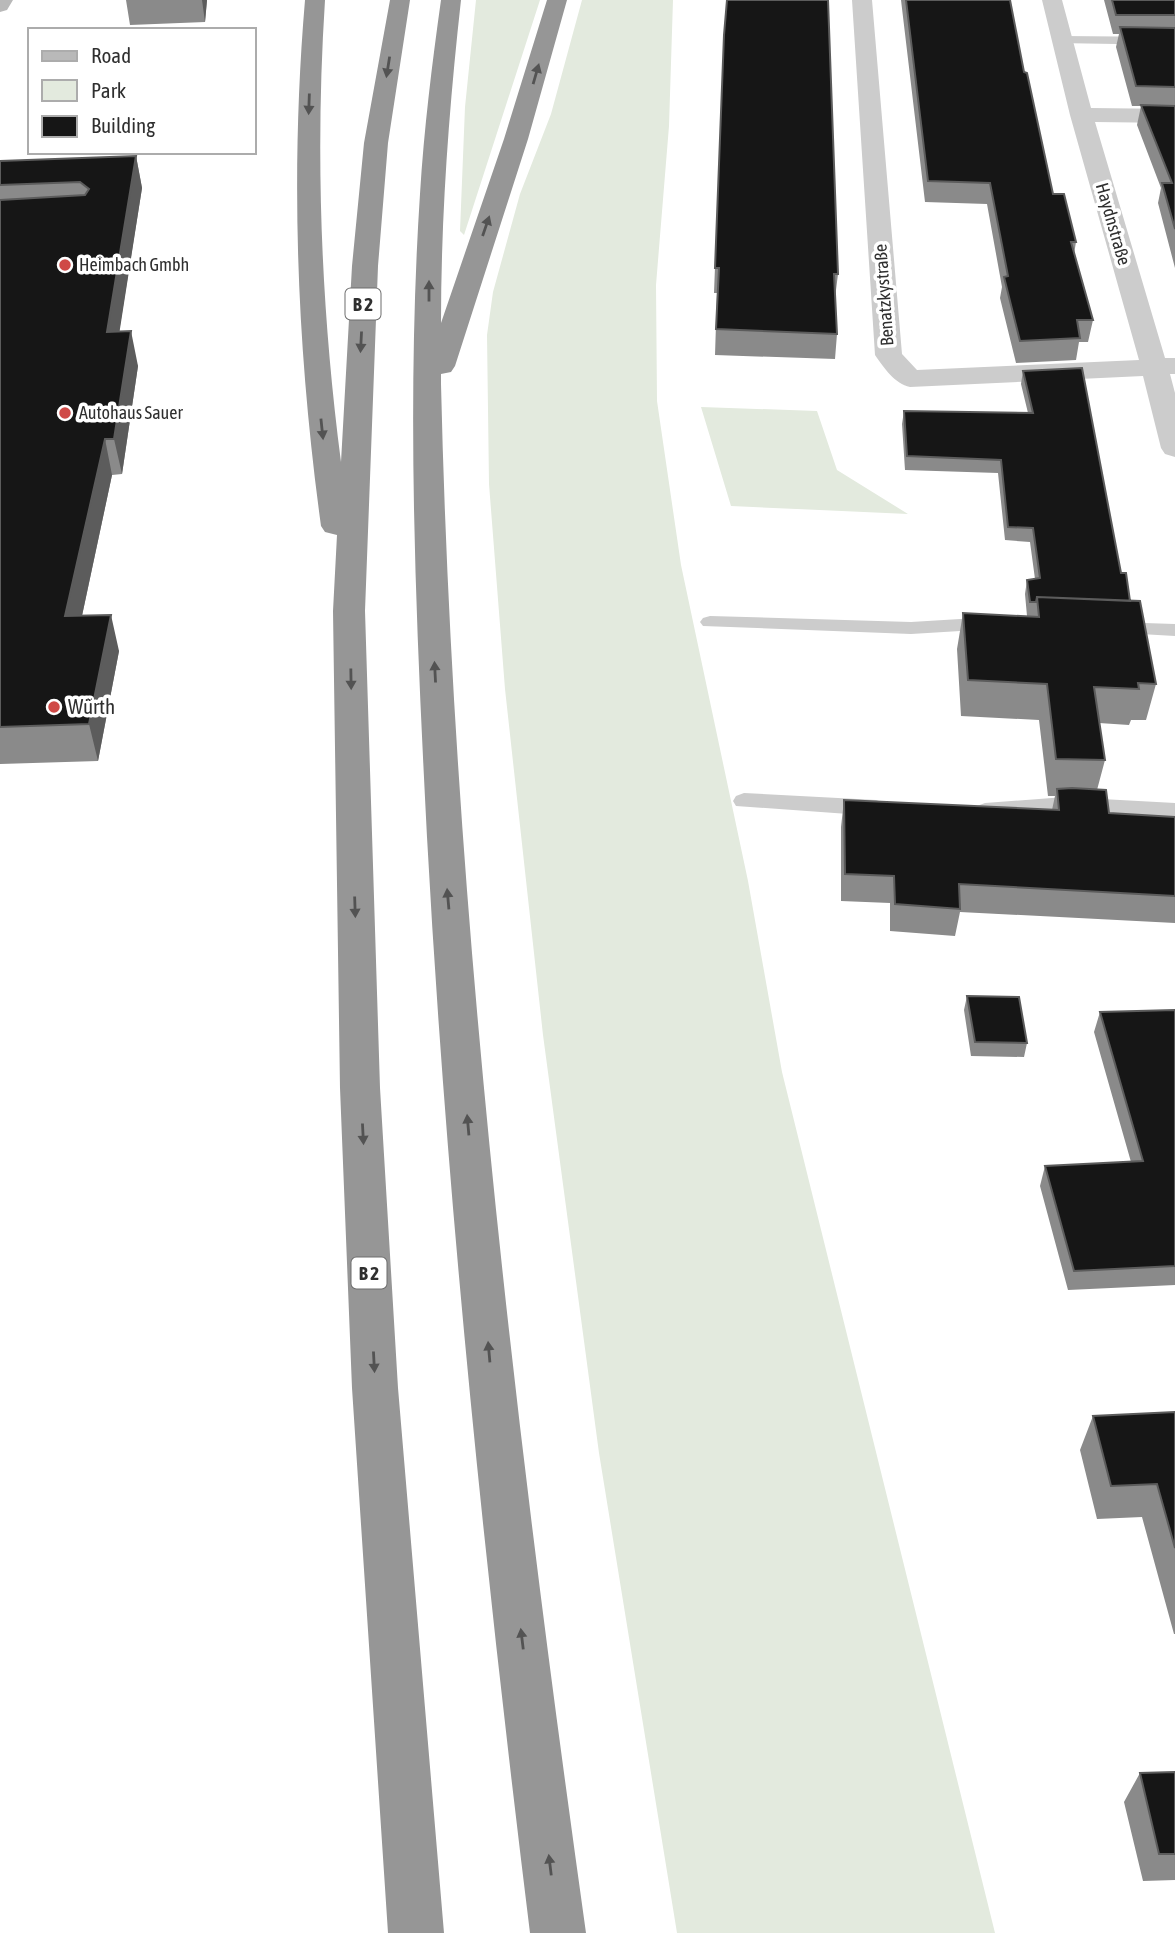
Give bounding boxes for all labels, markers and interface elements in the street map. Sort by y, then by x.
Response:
legend [28,28,256,154]
text: Road [91,43,131,67]
one-way arrow [382,56,393,78]
one-way arrow [531,63,541,84]
text: Park [91,78,126,102]
one-way arrow [303,93,314,115]
text: Building [91,113,155,137]
street label: Haydnstraße [1092,180,1135,268]
one-way arrow [481,216,492,237]
street label: Benatzkystraße [869,243,898,347]
place label: Heimbach Gmbh [79,254,189,275]
marker: Heimbach Gmbh [57,257,73,273]
one-way arrow [423,280,435,302]
road number: B 2 [346,288,380,320]
one-way arrow [355,331,366,353]
place label: Autohaus Sauer [79,402,183,423]
marker: Autohaus Sauer [57,405,73,421]
one-way arrow [317,418,328,440]
one-way arrow [429,660,440,682]
one-way arrow [345,669,357,691]
place label: Würth [68,694,115,718]
marker: Würth [46,699,62,715]
one-way arrow [442,887,453,909]
one-way arrow [349,896,360,918]
one-way arrow [462,1114,473,1136]
one-way arrow [357,1124,368,1146]
road number: B 2 [352,1258,386,1288]
one-way arrow [484,1341,495,1363]
one-way arrow [368,1351,379,1373]
one-way arrow [517,1628,528,1650]
one-way arrow [544,1854,555,1876]

